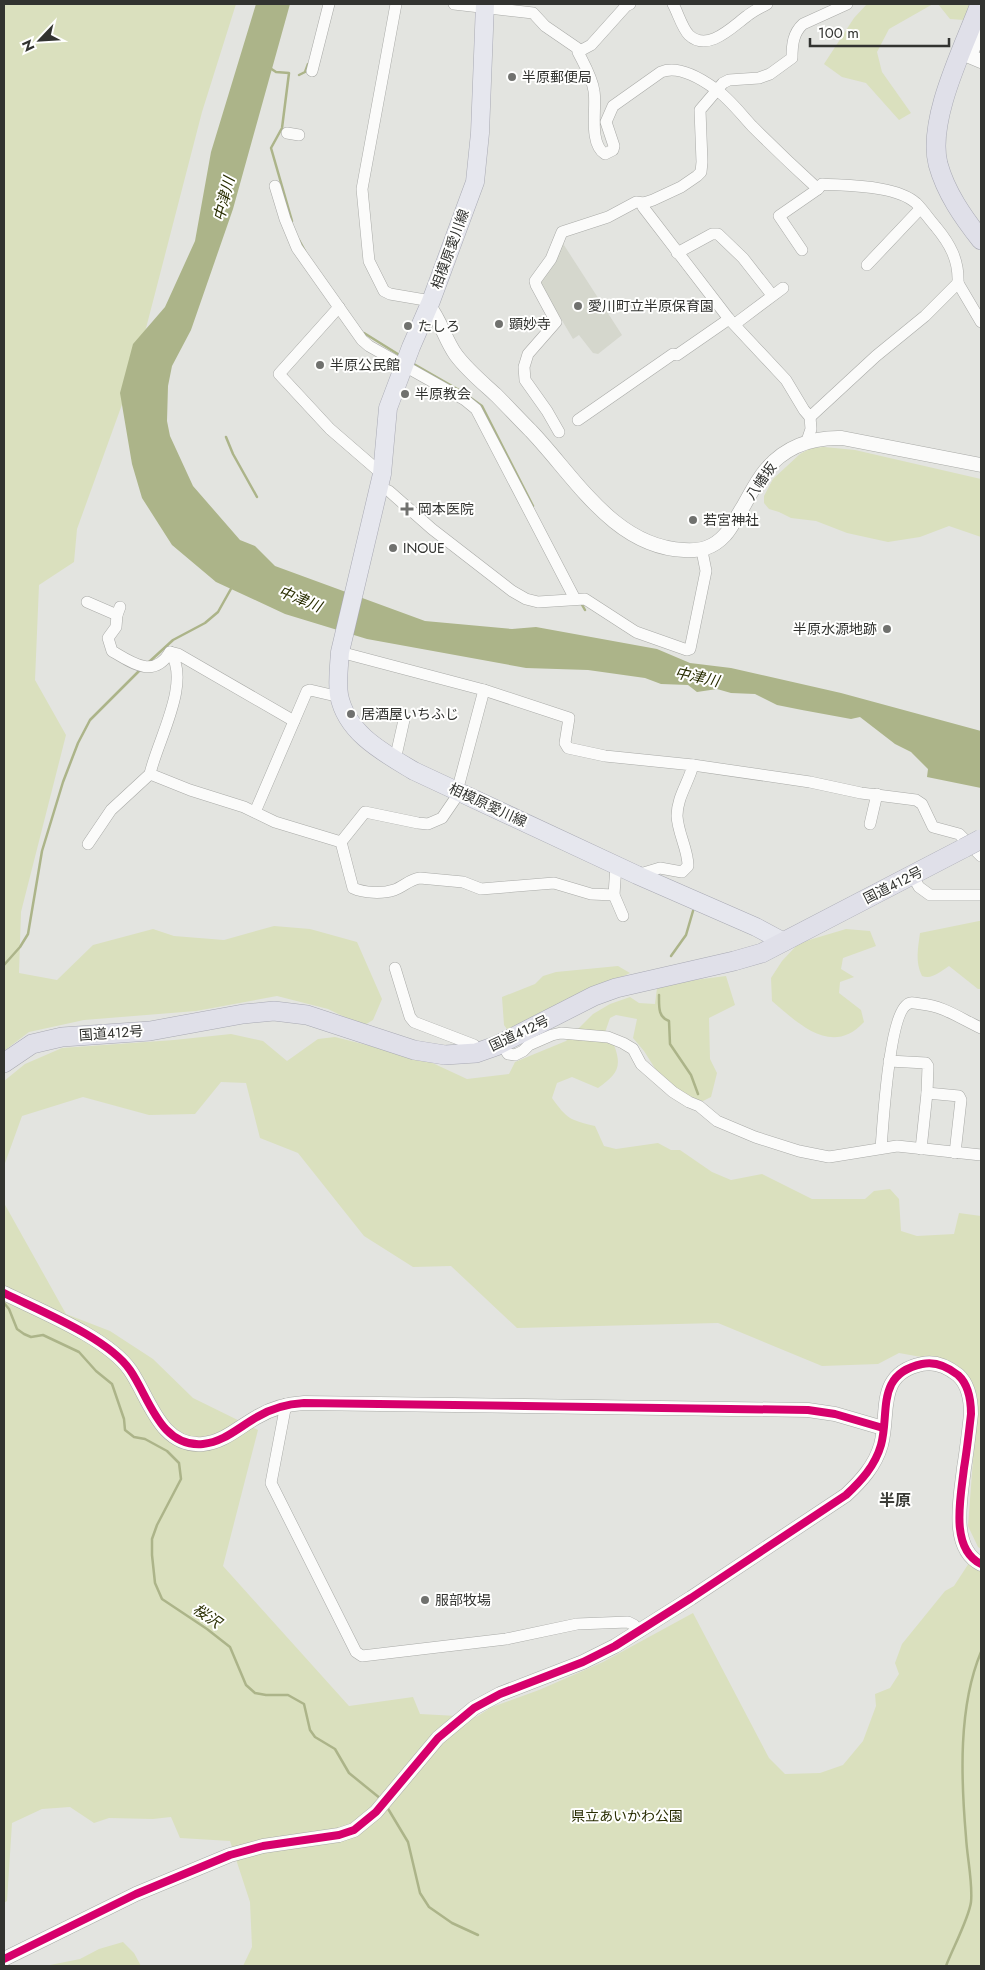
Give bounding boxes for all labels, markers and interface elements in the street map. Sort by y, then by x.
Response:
north arrow [15,15,65,65]
scale bar [810,15,949,47]
text: 100 m [818,22,859,44]
text: N [17,36,40,55]
place label: 半原郵便局 [522,67,592,87]
marker: 半原郵便局 [506,71,518,83]
water label: 中津川 [208,173,241,224]
street label: 相模原愛川線 [426,206,474,292]
place label: 愛川町立半原保育園 [588,296,714,316]
marker: 愛川町立半原保育園 [572,300,584,312]
place label: 顕妙寺 [509,314,551,334]
place label: たしろ [418,316,460,336]
marker: 顕妙寺 [493,318,505,330]
marker: たしろ [402,320,414,332]
place label: 半原公民館 [330,355,400,375]
marker: 半原公民館 [314,359,326,371]
place label: 半原教会 [415,384,471,404]
marker: 半原教会 [399,388,411,400]
street label: 八幡坂 [741,458,781,504]
place label: 岡本医院 [418,499,474,519]
marker: 岡本医院 [400,502,414,516]
place label: 若宮神社 [703,510,759,530]
marker: 若宮神社 [687,514,699,526]
place label: INOUE [403,538,445,558]
marker: INOUE [387,542,399,554]
water label: 中津川 [275,580,327,618]
place label: 半原水源地跡 [793,619,877,639]
marker: 半原水源地跡 [881,623,893,635]
water label: 中津川 [673,662,723,693]
place label: 居酒屋いちふじ [361,704,459,724]
marker: 居酒屋いちふじ [345,708,357,720]
street label: 相模原愛川線 [446,778,530,832]
street label: 国道412号 [860,861,926,909]
street label: 国道412号 [486,1010,552,1056]
street label: 国道412号 [78,1021,144,1045]
district label: 半原 [879,1489,911,1512]
place label: 服部牧場 [435,1590,491,1610]
marker: 服部牧場 [419,1594,431,1606]
water label: 桜沢 [188,1598,227,1635]
park label: 県立あいかわ公園 [571,1806,683,1826]

